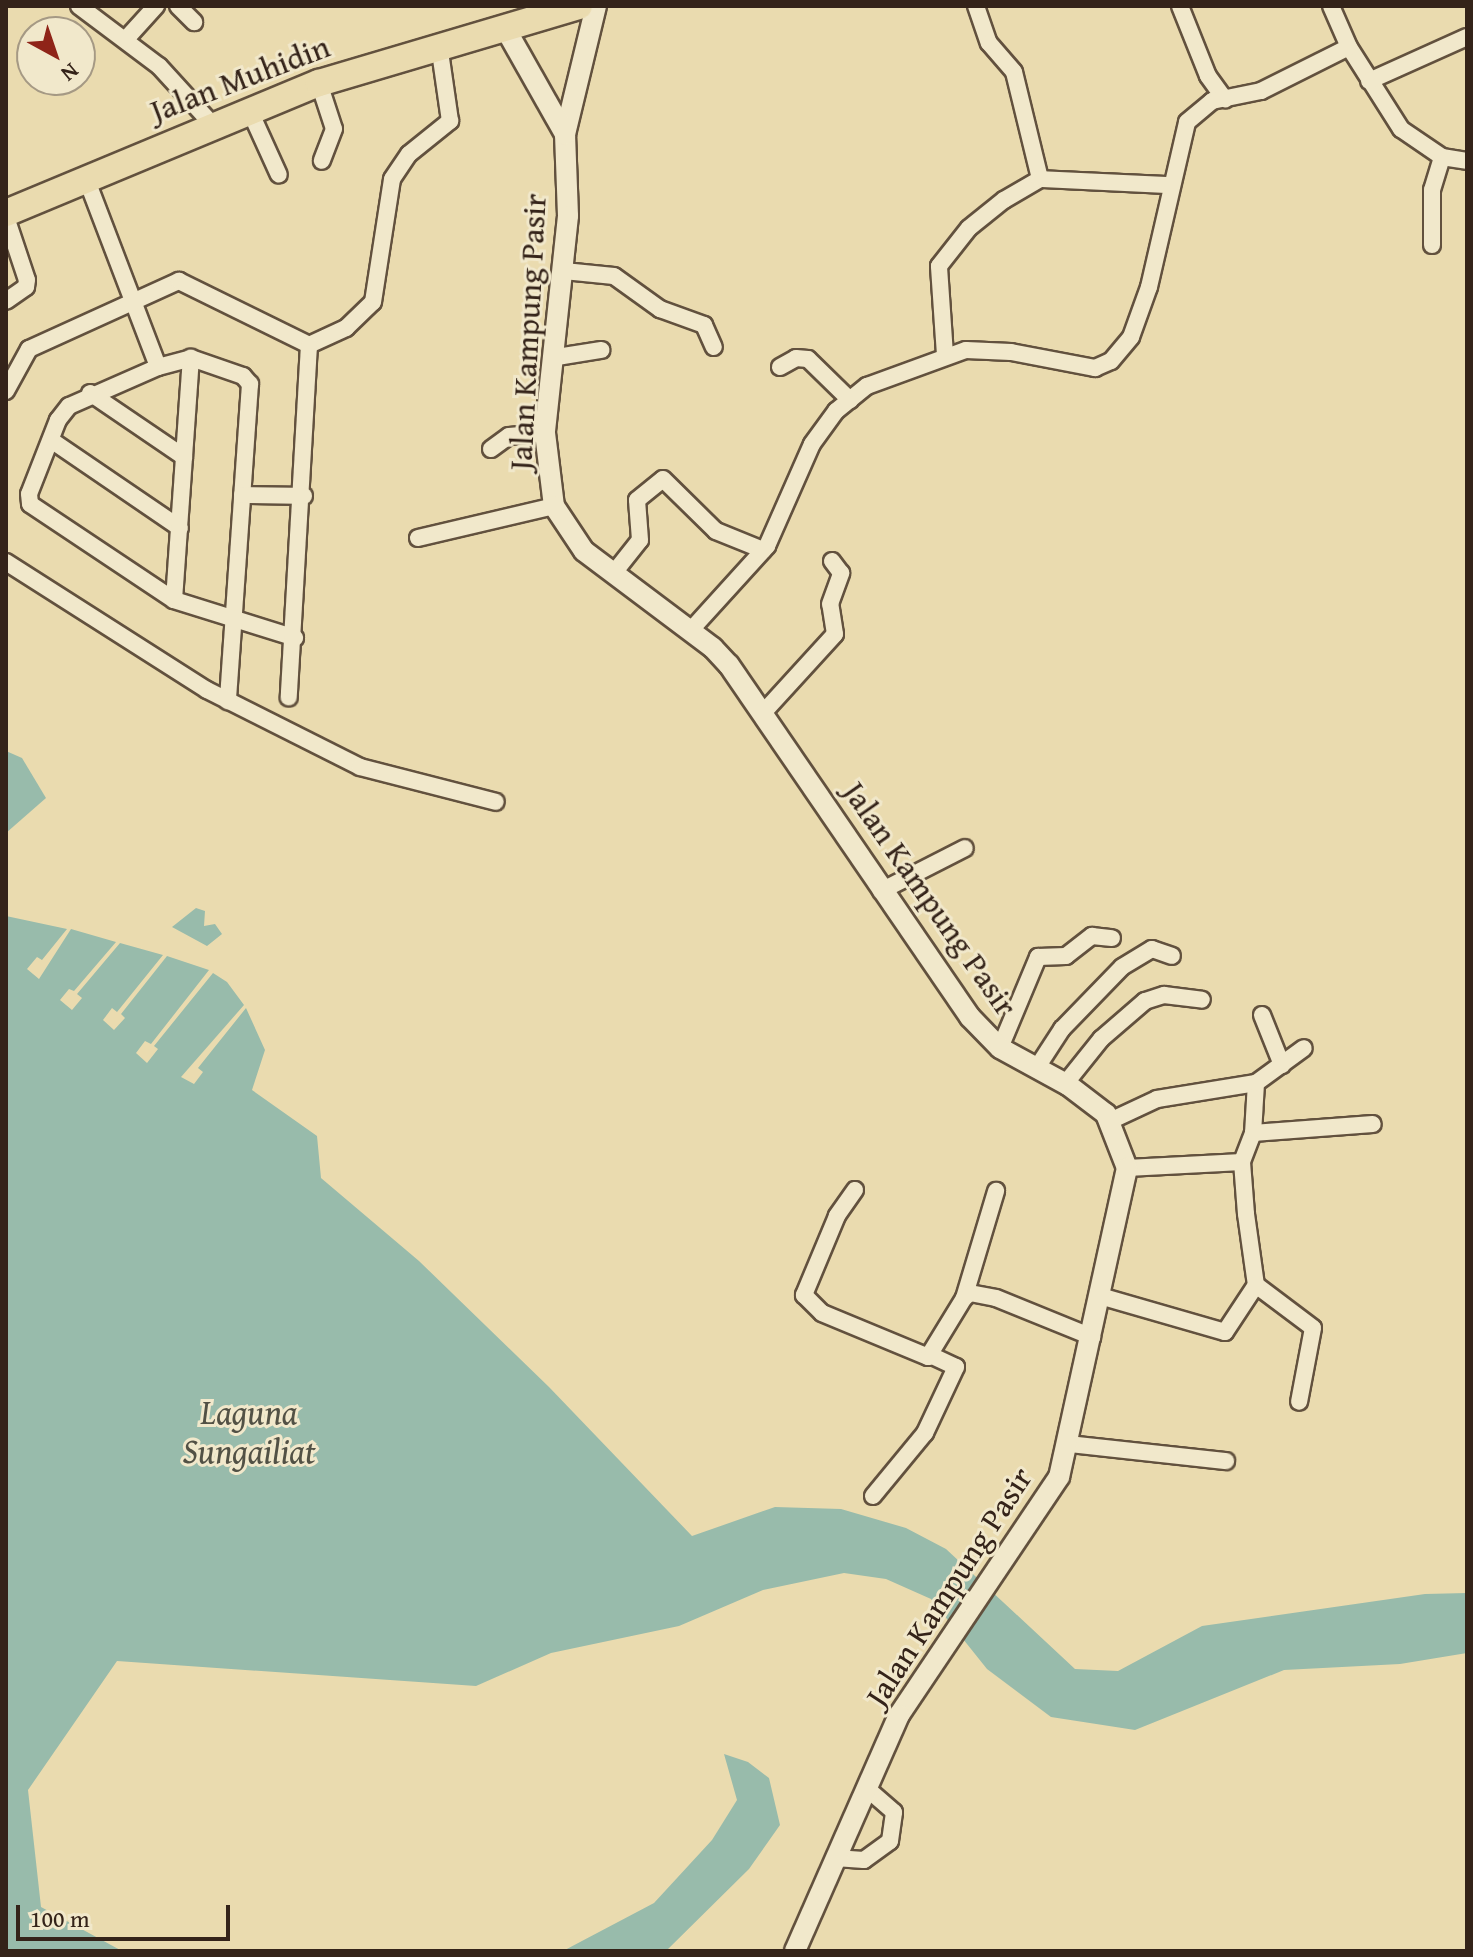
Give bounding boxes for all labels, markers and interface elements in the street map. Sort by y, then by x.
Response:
north arrow [16,16,96,96]
street label: Jalan Muhidin [145,27,335,131]
text: N [54,56,86,90]
street label: Jalan Kampung Pasir [502,193,554,471]
street label: Jalan Kampung Pasir [835,774,1025,1024]
water label: Laguna Sungailiat [182,1391,316,1470]
street label: Jalan Kampung Pasir [857,1460,1041,1714]
scale bar [20,1889,234,1939]
text: 100 m [30,1901,90,1936]

